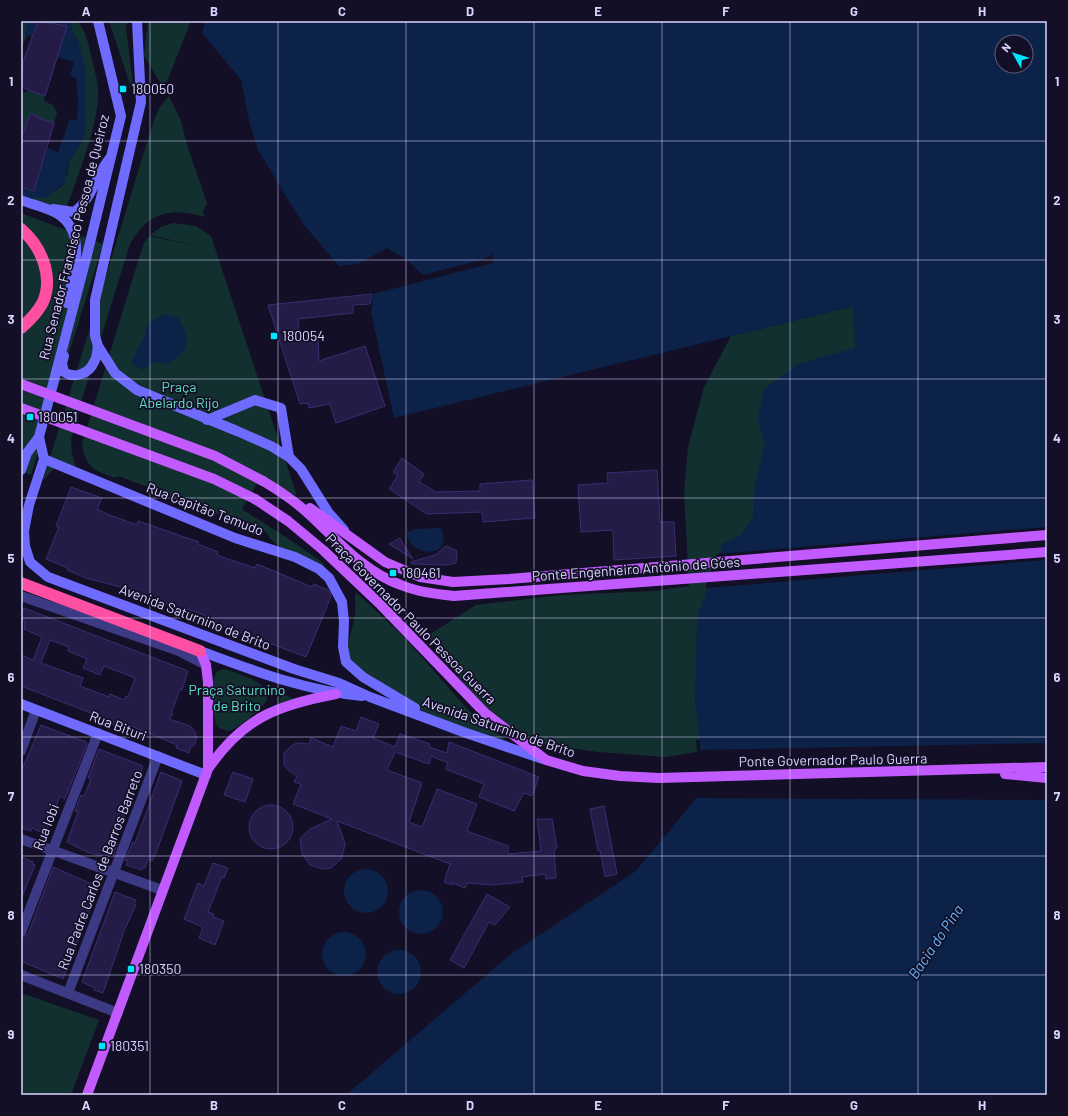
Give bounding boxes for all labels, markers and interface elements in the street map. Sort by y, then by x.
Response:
text: A [82,3,91,19]
text: B [210,3,218,19]
text: C [338,3,346,19]
text: D [466,3,474,19]
text: E [594,3,602,19]
text: F [722,3,730,19]
text: G [850,3,858,19]
text: H [978,3,986,19]
north arrow [994,34,1034,74]
text: N [998,40,1013,54]
text: 1 [9,73,13,89]
text: 1 [1055,73,1059,89]
place label: 180050 [131,80,174,97]
marker: 180050 [118,84,128,94]
street label: Rua Senador Francisco Pessoa de Queiroz [35,113,112,361]
text: 2 [7,192,15,208]
text: 2 [1053,192,1061,208]
text: 3 [7,311,15,327]
text: 3 [1053,311,1061,327]
place label: 180054 [282,327,325,344]
marker: 180054 [269,331,279,341]
park label: Praça Abelardo Rijo [139,378,219,411]
place label: 180051 [38,408,78,425]
marker: 180051 [25,412,35,422]
text: 4 [7,430,15,446]
text: 4 [1053,430,1061,446]
street label: Rua Capitão Temudo [144,478,266,539]
street label: Praça Governador Paulo Pessoa Guerra [323,530,500,707]
text: 5 [7,550,15,566]
text: 5 [1053,550,1061,566]
street label: Ponte Engenheiro Antônio de Góes [531,553,741,584]
place label: 180461 [401,564,441,581]
marker: 180461 [388,568,398,578]
street label: Avenida Saturnino de Brito [117,580,273,653]
text: 6 [8,669,15,685]
text: 6 [1054,669,1061,685]
park label: Praça Saturnino de Brito [189,681,285,714]
street label: Avenida Saturnino de Brito [421,692,578,761]
street label: Rua Bituri [87,707,149,744]
street label: Ponte Governador Paulo Guerra [739,749,927,770]
street label: Rua Padre Carlos de Barros Barreto [54,768,146,972]
text: 7 [8,788,15,804]
text: 7 [1054,788,1061,804]
street label: Rua Iobi [29,801,62,853]
water label: Bacia do Pina [904,901,967,982]
text: 8 [7,907,15,923]
text: 8 [1053,907,1061,923]
place label: 180350 [139,960,181,977]
marker: 180350 [126,964,136,974]
text: 9 [8,1026,15,1042]
text: 9 [1054,1026,1061,1042]
place label: 180351 [110,1037,149,1054]
marker: 180351 [97,1041,107,1051]
text: A [82,1097,91,1113]
text: B [210,1097,218,1113]
text: C [338,1097,346,1113]
text: D [466,1097,474,1113]
text: E [594,1097,602,1113]
text: F [722,1097,730,1113]
text: G [850,1097,858,1113]
text: H [978,1097,986,1113]

